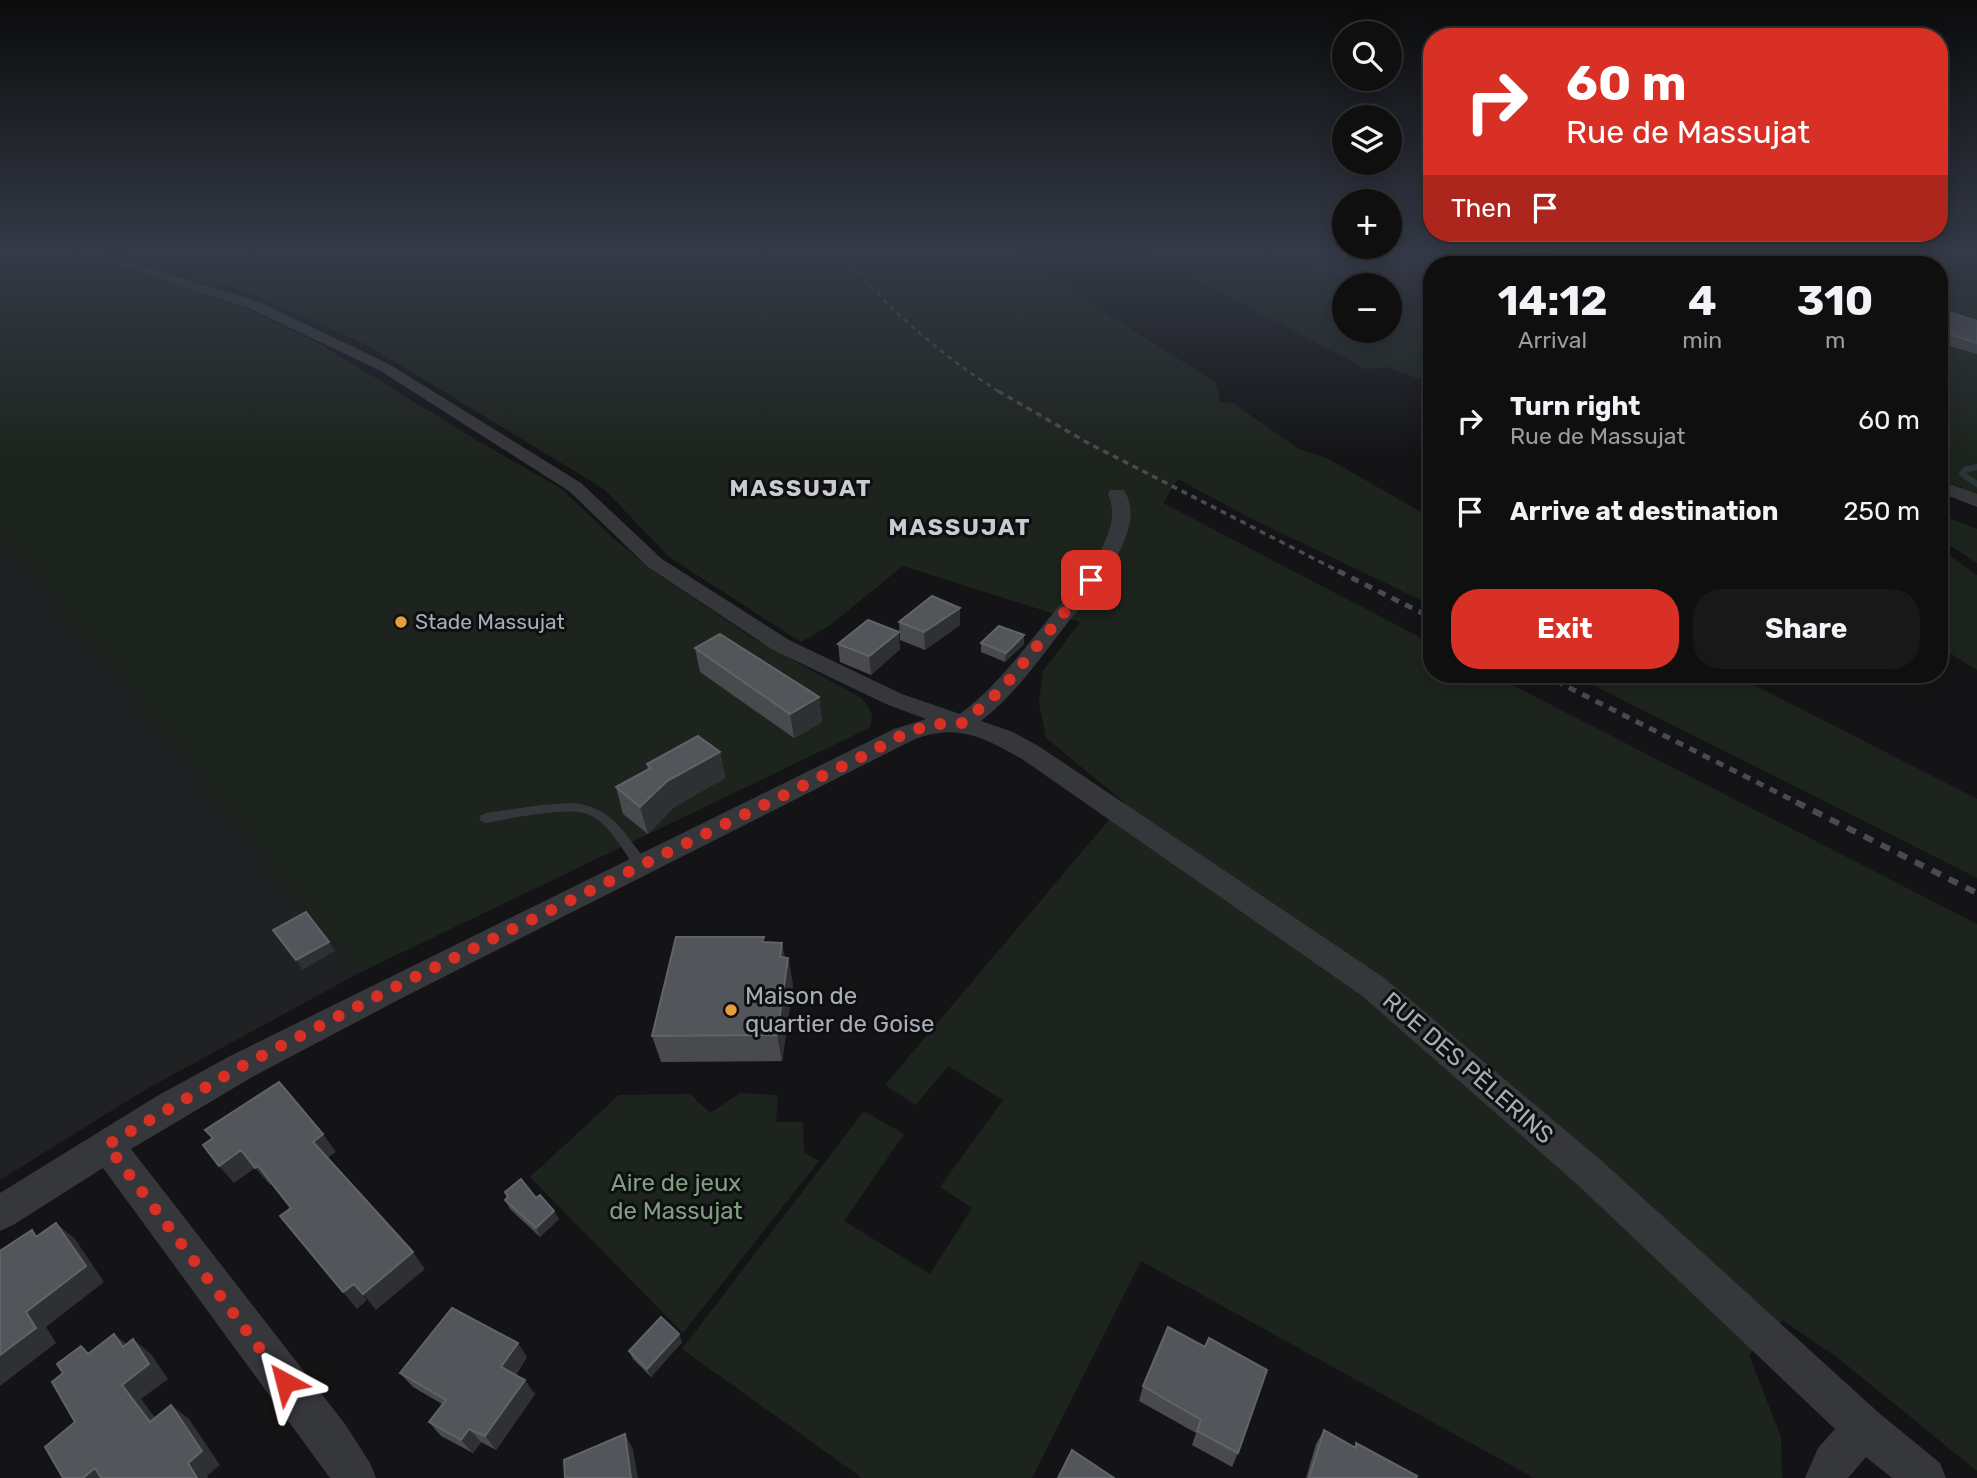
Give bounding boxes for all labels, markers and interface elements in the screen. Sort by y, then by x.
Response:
map controls [1332,21,1402,343]
button: search [1332,21,1402,91]
text: 60 m [1566,54,1687,112]
icon: right [1451,56,1542,147]
button: layers [1332,105,1402,175]
text: Rue de Massujat [1566,113,1810,151]
button: + [1332,189,1402,259]
icon: arrive [1526,189,1564,227]
text: Then [1451,193,1512,224]
button: − [1332,273,1402,343]
text: 14:12 [1498,276,1608,326]
text: 4 [1688,276,1717,326]
text: 310 [1797,276,1873,326]
text: Arrival [1518,326,1587,354]
text: min [1682,326,1722,354]
text: m [1825,326,1845,354]
text: Turn right [1510,391,1640,422]
icon: right [1451,402,1489,440]
text: 60 m [1858,405,1920,436]
text: Rue de Massujat [1510,422,1685,450]
district label: MASSUJAT [730,474,872,502]
icon: arrive [1451,493,1489,531]
text: Arrive at destination [1510,496,1778,527]
text: 250 m [1843,496,1920,527]
district label: MASSUJAT [889,513,1031,541]
pin [1061,550,1121,610]
icon: arrive [1072,561,1110,599]
button: Exit [1451,589,1679,669]
button: Share [1693,589,1920,669]
place label: Stade Massujat [415,609,565,634]
marker: Stade Massujat [393,614,409,630]
place label: Maison de quartier de Goise [745,982,934,1038]
street label: RUE DES PÈLERINS [1377,986,1559,1150]
marker: Maison de quartier de Goise [723,1002,739,1018]
park label: Aire de jeux de Massujat [609,1169,743,1225]
position arrow [248,1345,322,1419]

